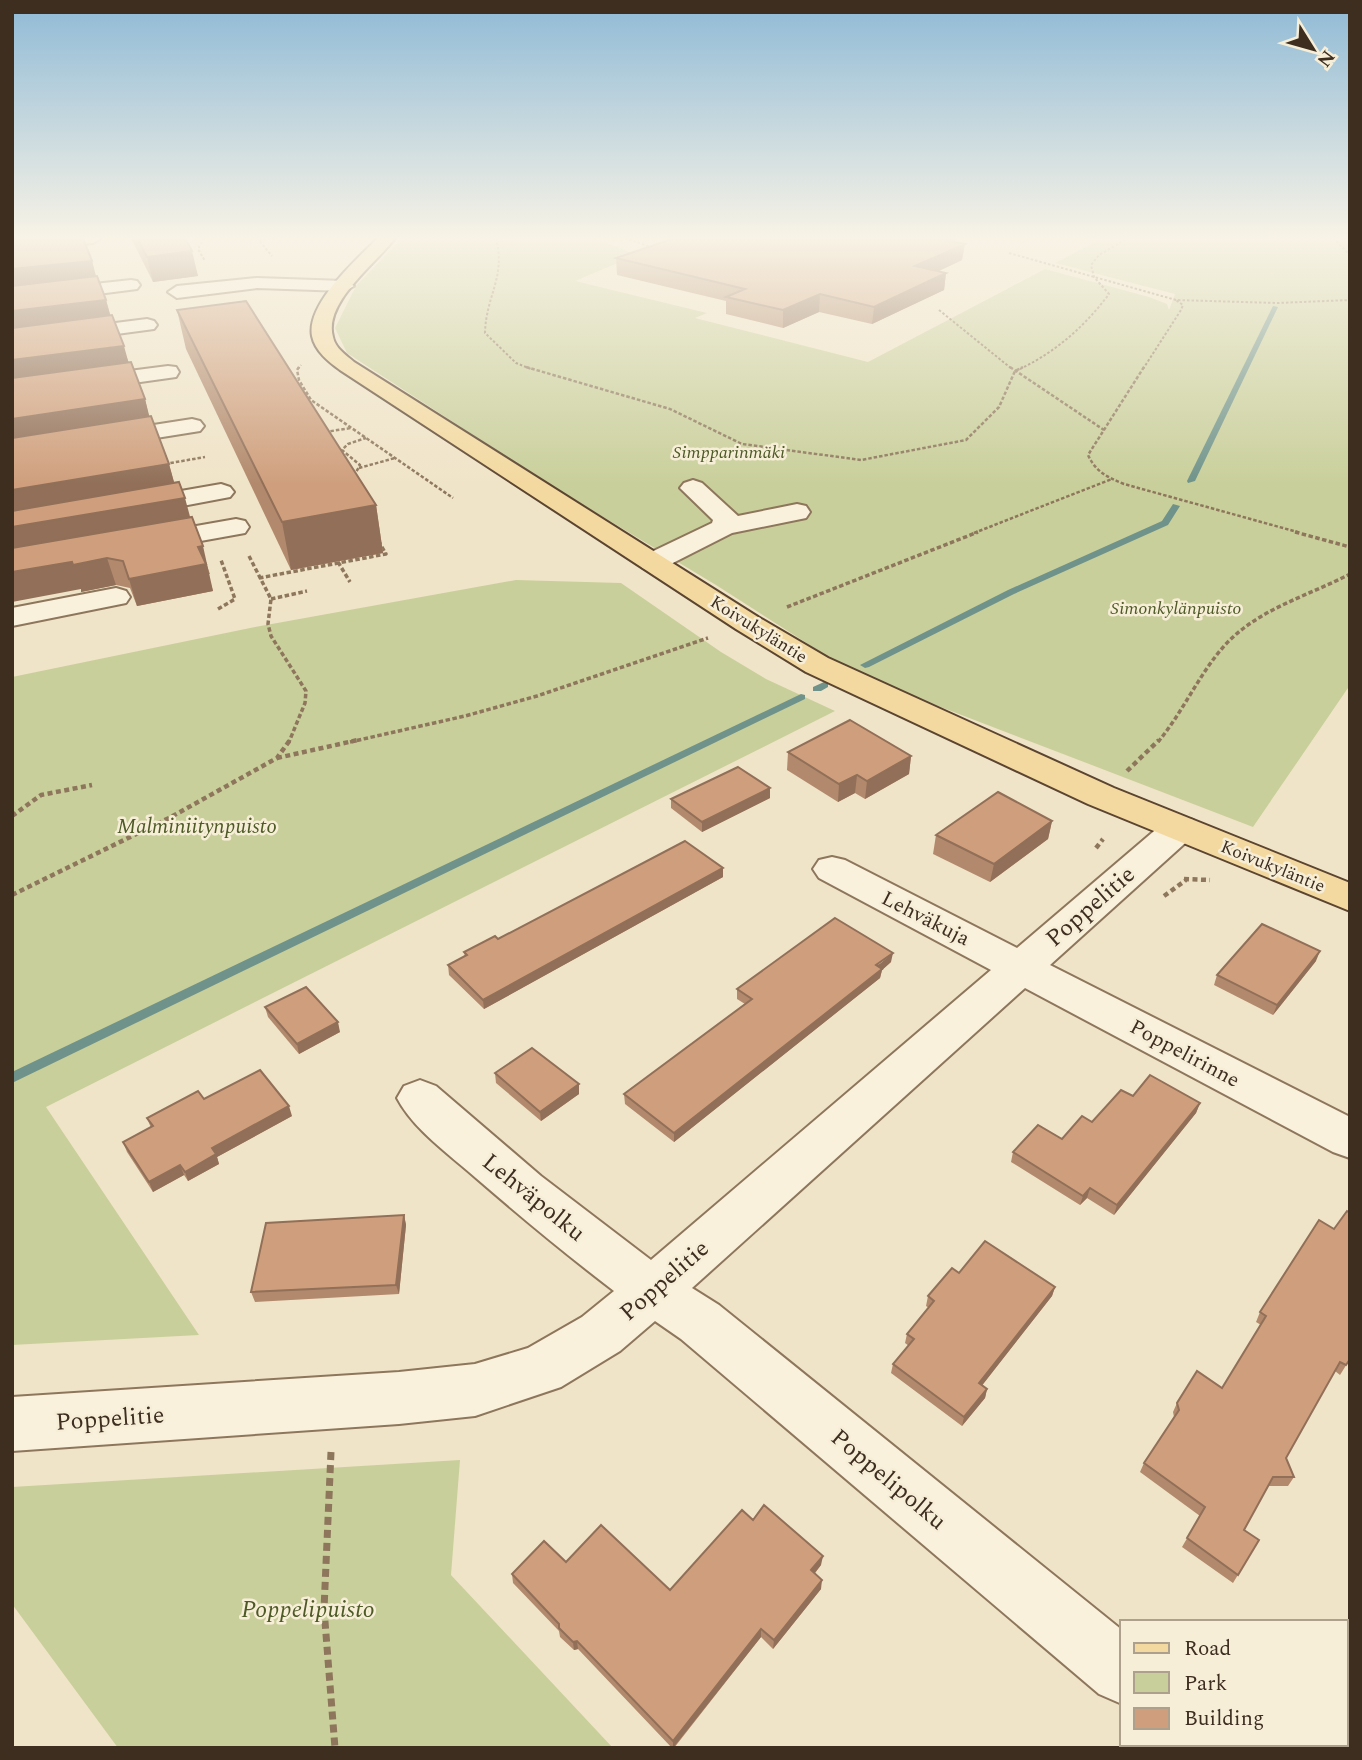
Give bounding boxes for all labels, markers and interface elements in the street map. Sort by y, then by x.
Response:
north arrow [1278,14,1348,84]
text: N [1309,43,1342,73]
park label: Simpparinmäki [673,439,785,466]
street label: Koivukyläntie [705,589,813,670]
park label: Simonkylänpuisto [1111,595,1241,622]
park label: Malminiitynpuisto [117,811,277,843]
street label: Koivukyläntie [1216,833,1329,900]
street label: Poppelitie [1038,857,1144,956]
street label: Lehväkuja [876,883,976,955]
street label: Poppelirinne [1124,1011,1245,1096]
street label: Lehväpolku [474,1145,593,1251]
street label: Poppelitie [612,1231,718,1330]
street label: Poppelitie [54,1397,166,1441]
street label: Poppelipolku [823,1420,954,1539]
park label: Poppelipuisto [241,1592,375,1628]
legend [1120,1620,1348,1746]
text: Road [1184,1633,1231,1665]
text: Park [1184,1668,1228,1700]
text: Building [1184,1703,1264,1735]

